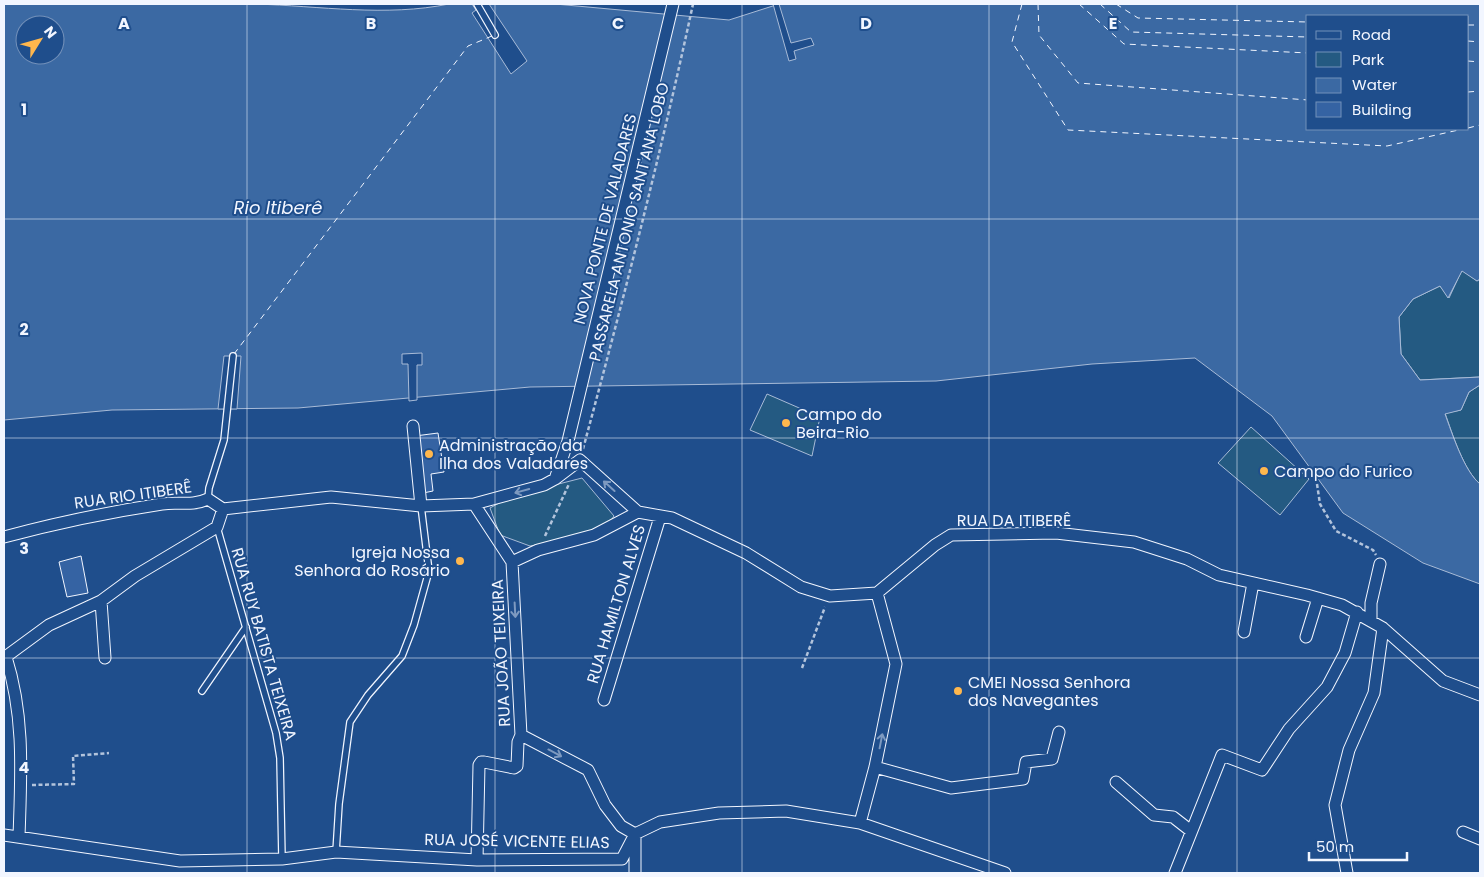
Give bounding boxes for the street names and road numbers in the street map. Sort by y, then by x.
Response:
street label: PASSARELA ANTONIO SANT'ANA LOBO [583,80,675,364]
street label: NOVA PONTE DE VALADARES [568,111,642,327]
street label: RUA RIO ITIBERÊ [73,475,193,515]
street label: RUA DA ITIBERÊ [957,509,1071,532]
street label: RUA HAMILTON ALVES [581,522,651,686]
street label: RUA RUY BATISTA TEIXEIRA [225,545,303,743]
street label: RUA JOÃO TEIXEIRA [486,578,516,727]
street label: RUA JOSÉ VICENTE ELIAS [424,828,610,854]

